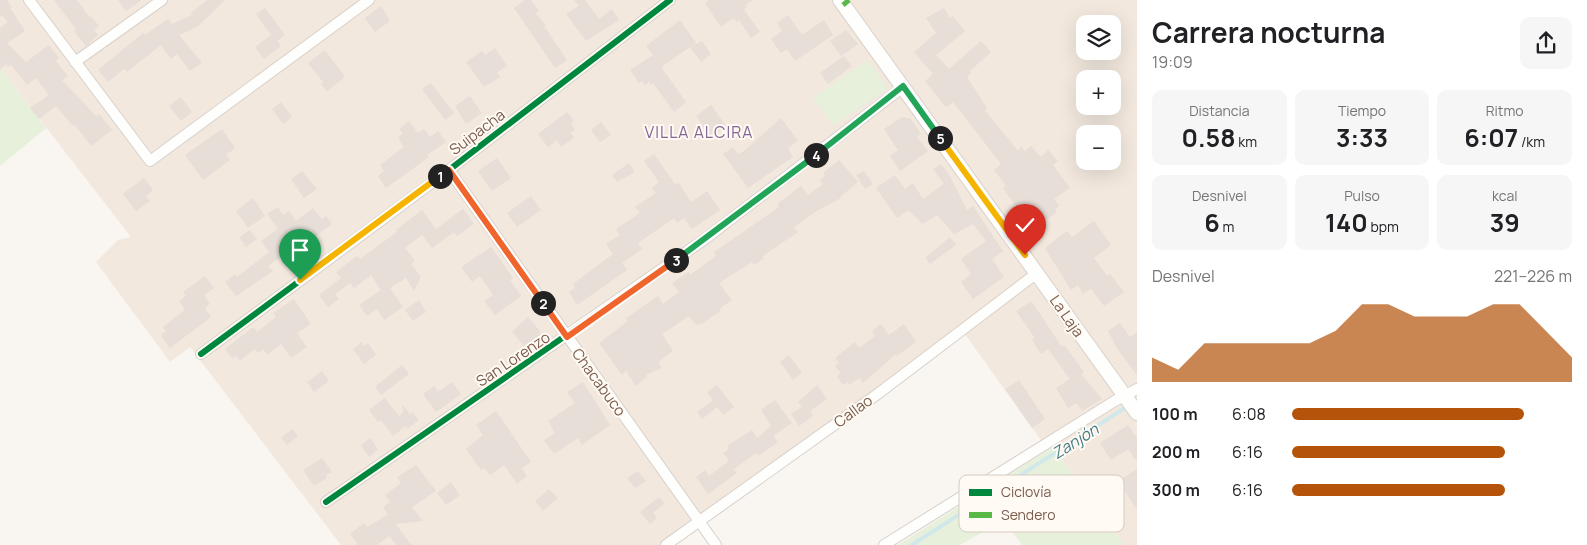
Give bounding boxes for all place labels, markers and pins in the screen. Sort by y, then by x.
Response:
pin: 5 [928,126,952,150]
pin: 4 [804,142,828,168]
pin: 1 [428,164,452,188]
pin [1004,204,1046,255]
pin [279,229,321,280]
pin: 3 [664,248,688,272]
pin: 2 [530,290,556,316]

